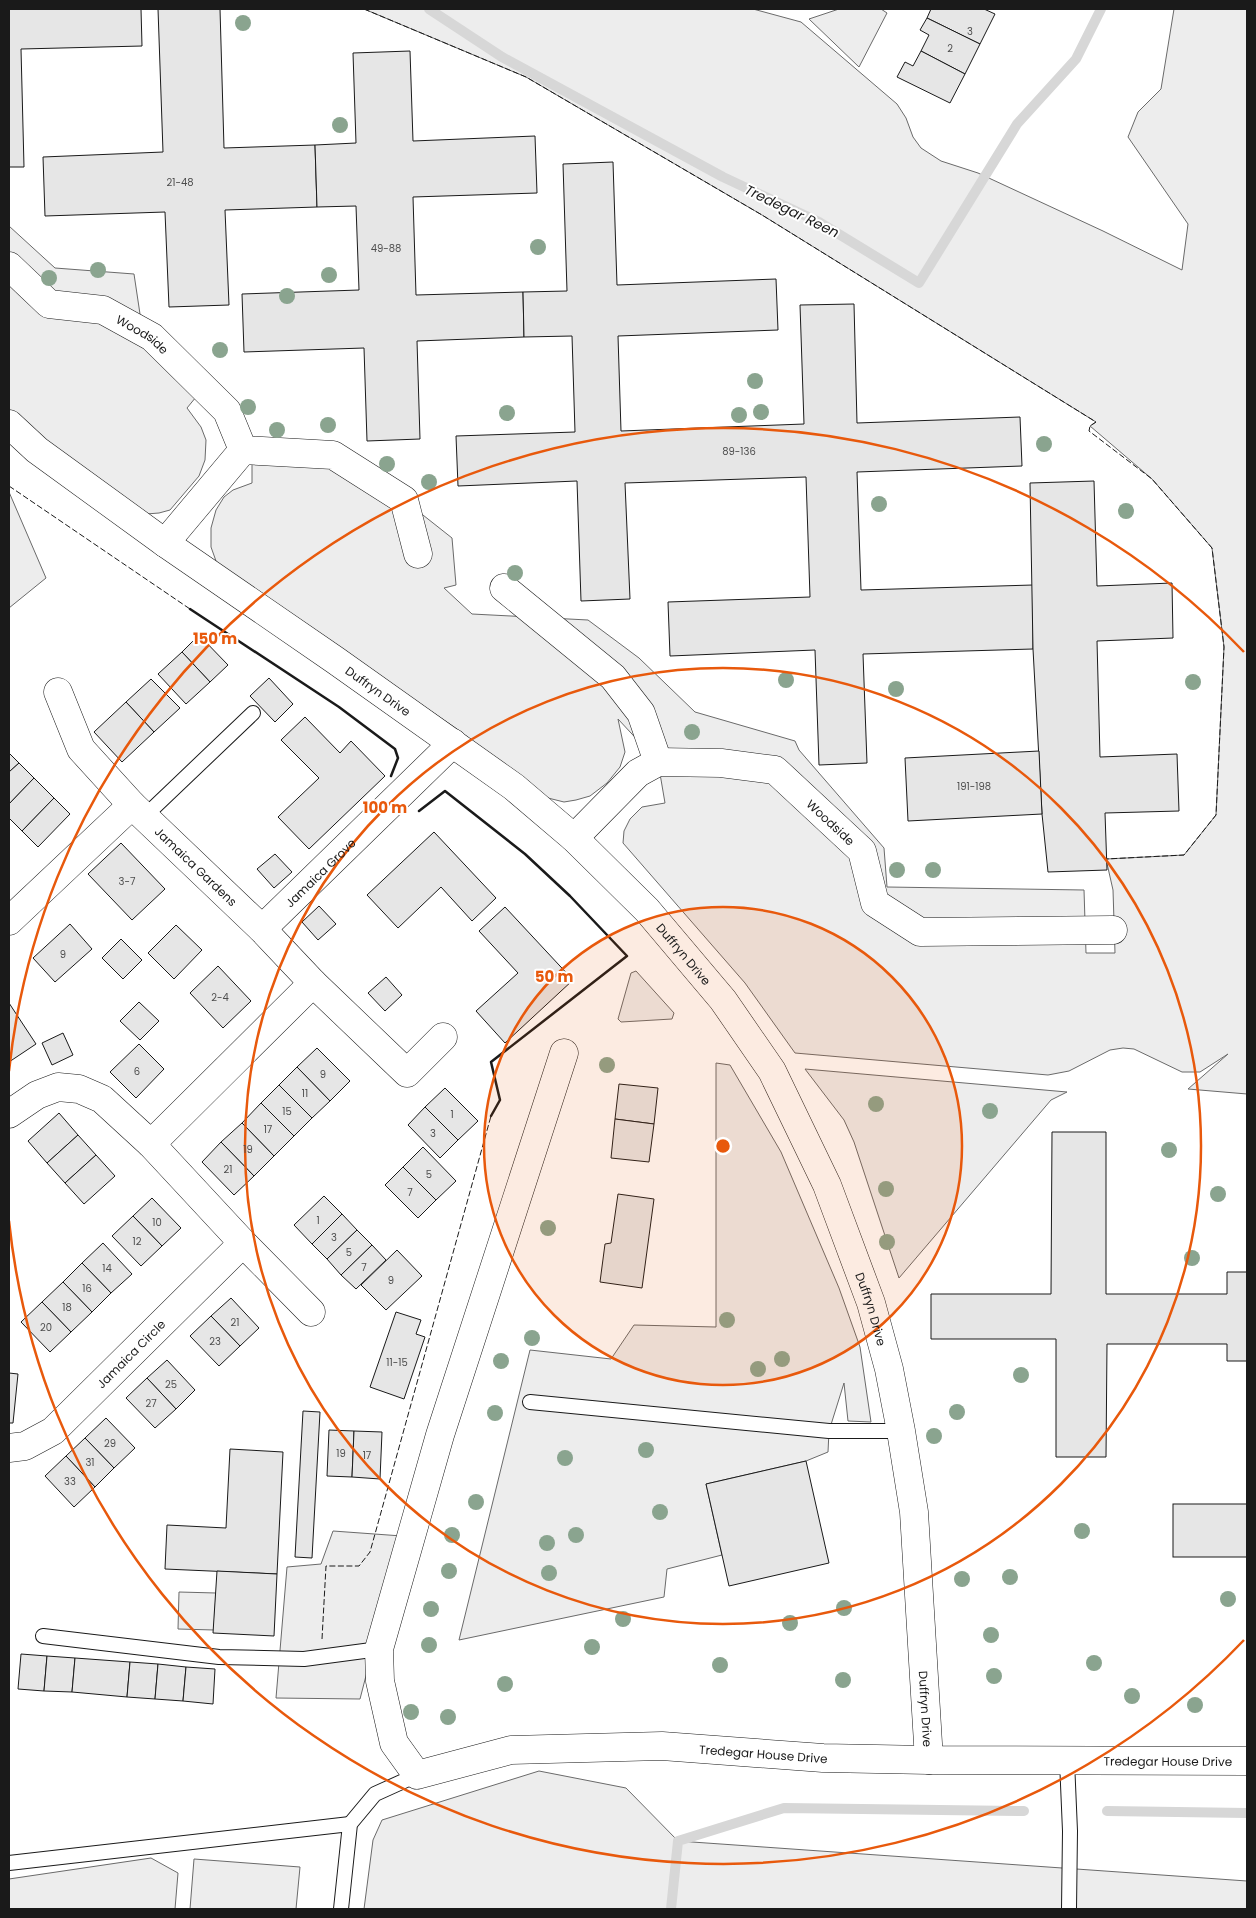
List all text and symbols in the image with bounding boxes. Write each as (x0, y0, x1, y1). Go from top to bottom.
house number: 3 (967, 24, 973, 39)
house number: 2 (947, 41, 953, 56)
house number: 21-48 (166, 175, 194, 190)
water label: Tredegar Reen (741, 179, 843, 243)
house number: 49-88 (371, 241, 401, 256)
street label: Woodside (113, 311, 173, 357)
house number: 89-136 (722, 444, 756, 459)
text: 150 m (193, 628, 237, 649)
street label: Duffryn Drive (342, 662, 414, 720)
house number: 191-198 (957, 779, 991, 794)
street label: Woodside (803, 795, 859, 849)
text: 100 m (363, 797, 407, 818)
street label: Jamaica Gardens (151, 823, 241, 910)
street label: Jamaica Grove (281, 834, 359, 911)
house number: 3-7 (119, 874, 136, 889)
street label: Duffryn Drive (653, 919, 715, 989)
house number: 9 (60, 947, 66, 962)
text: 50 m (535, 966, 573, 987)
house number: 2-4 (211, 990, 229, 1005)
house number: 6 (134, 1064, 140, 1079)
house number: 9 (320, 1067, 326, 1082)
house number: 11 (302, 1086, 308, 1101)
house number: 15 (282, 1104, 292, 1119)
house number: 1 (450, 1107, 454, 1122)
house number: 17 (264, 1122, 273, 1137)
house number: 3 (430, 1126, 436, 1141)
centre of rings (714, 1137, 732, 1155)
house number: 19 (243, 1142, 253, 1157)
house number: 21 (224, 1162, 232, 1177)
house number: 5 (426, 1167, 432, 1182)
house number: 7 (407, 1185, 413, 1200)
house number: 1 (316, 1213, 320, 1228)
house number: 10 (152, 1215, 162, 1230)
house number: 3 (331, 1230, 337, 1245)
house number: 12 (133, 1234, 142, 1249)
house number: 5 (346, 1245, 352, 1260)
house number: 7 (361, 1260, 367, 1275)
house number: 14 (102, 1261, 112, 1276)
street label: Duffryn Drive (852, 1270, 891, 1348)
house number: 9 (388, 1273, 394, 1288)
house number: 16 (82, 1281, 92, 1296)
house number: 18 (62, 1300, 72, 1315)
house number: 21 (231, 1315, 239, 1330)
street label: Jamaica Circle (93, 1316, 169, 1392)
house number: 20 (40, 1320, 52, 1335)
house number: 23 (209, 1334, 221, 1349)
house number: 11-15 (386, 1355, 408, 1370)
house number: 25 (165, 1377, 177, 1392)
house number: 27 (145, 1396, 157, 1411)
house number: 29 (104, 1436, 116, 1451)
house number: 19 (336, 1446, 346, 1461)
house number: 17 (363, 1448, 372, 1463)
house number: 31 (85, 1455, 95, 1470)
house number: 33 (64, 1474, 76, 1489)
street label: Duffryn Drive (915, 1670, 937, 1748)
street label: Tredegar House Drive (698, 1740, 828, 1767)
street label: Tredegar House Drive (1103, 1752, 1232, 1769)

